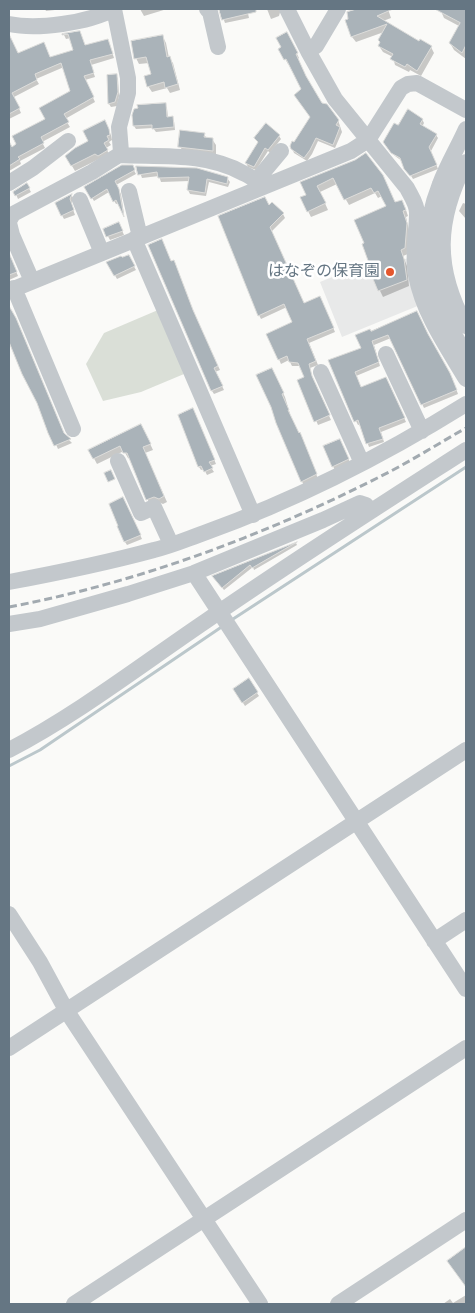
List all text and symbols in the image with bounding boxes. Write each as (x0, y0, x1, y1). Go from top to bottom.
place label: はなぞの保育園 (268, 262, 380, 282)
marker: はなぞの保育園 (384, 266, 396, 278)

